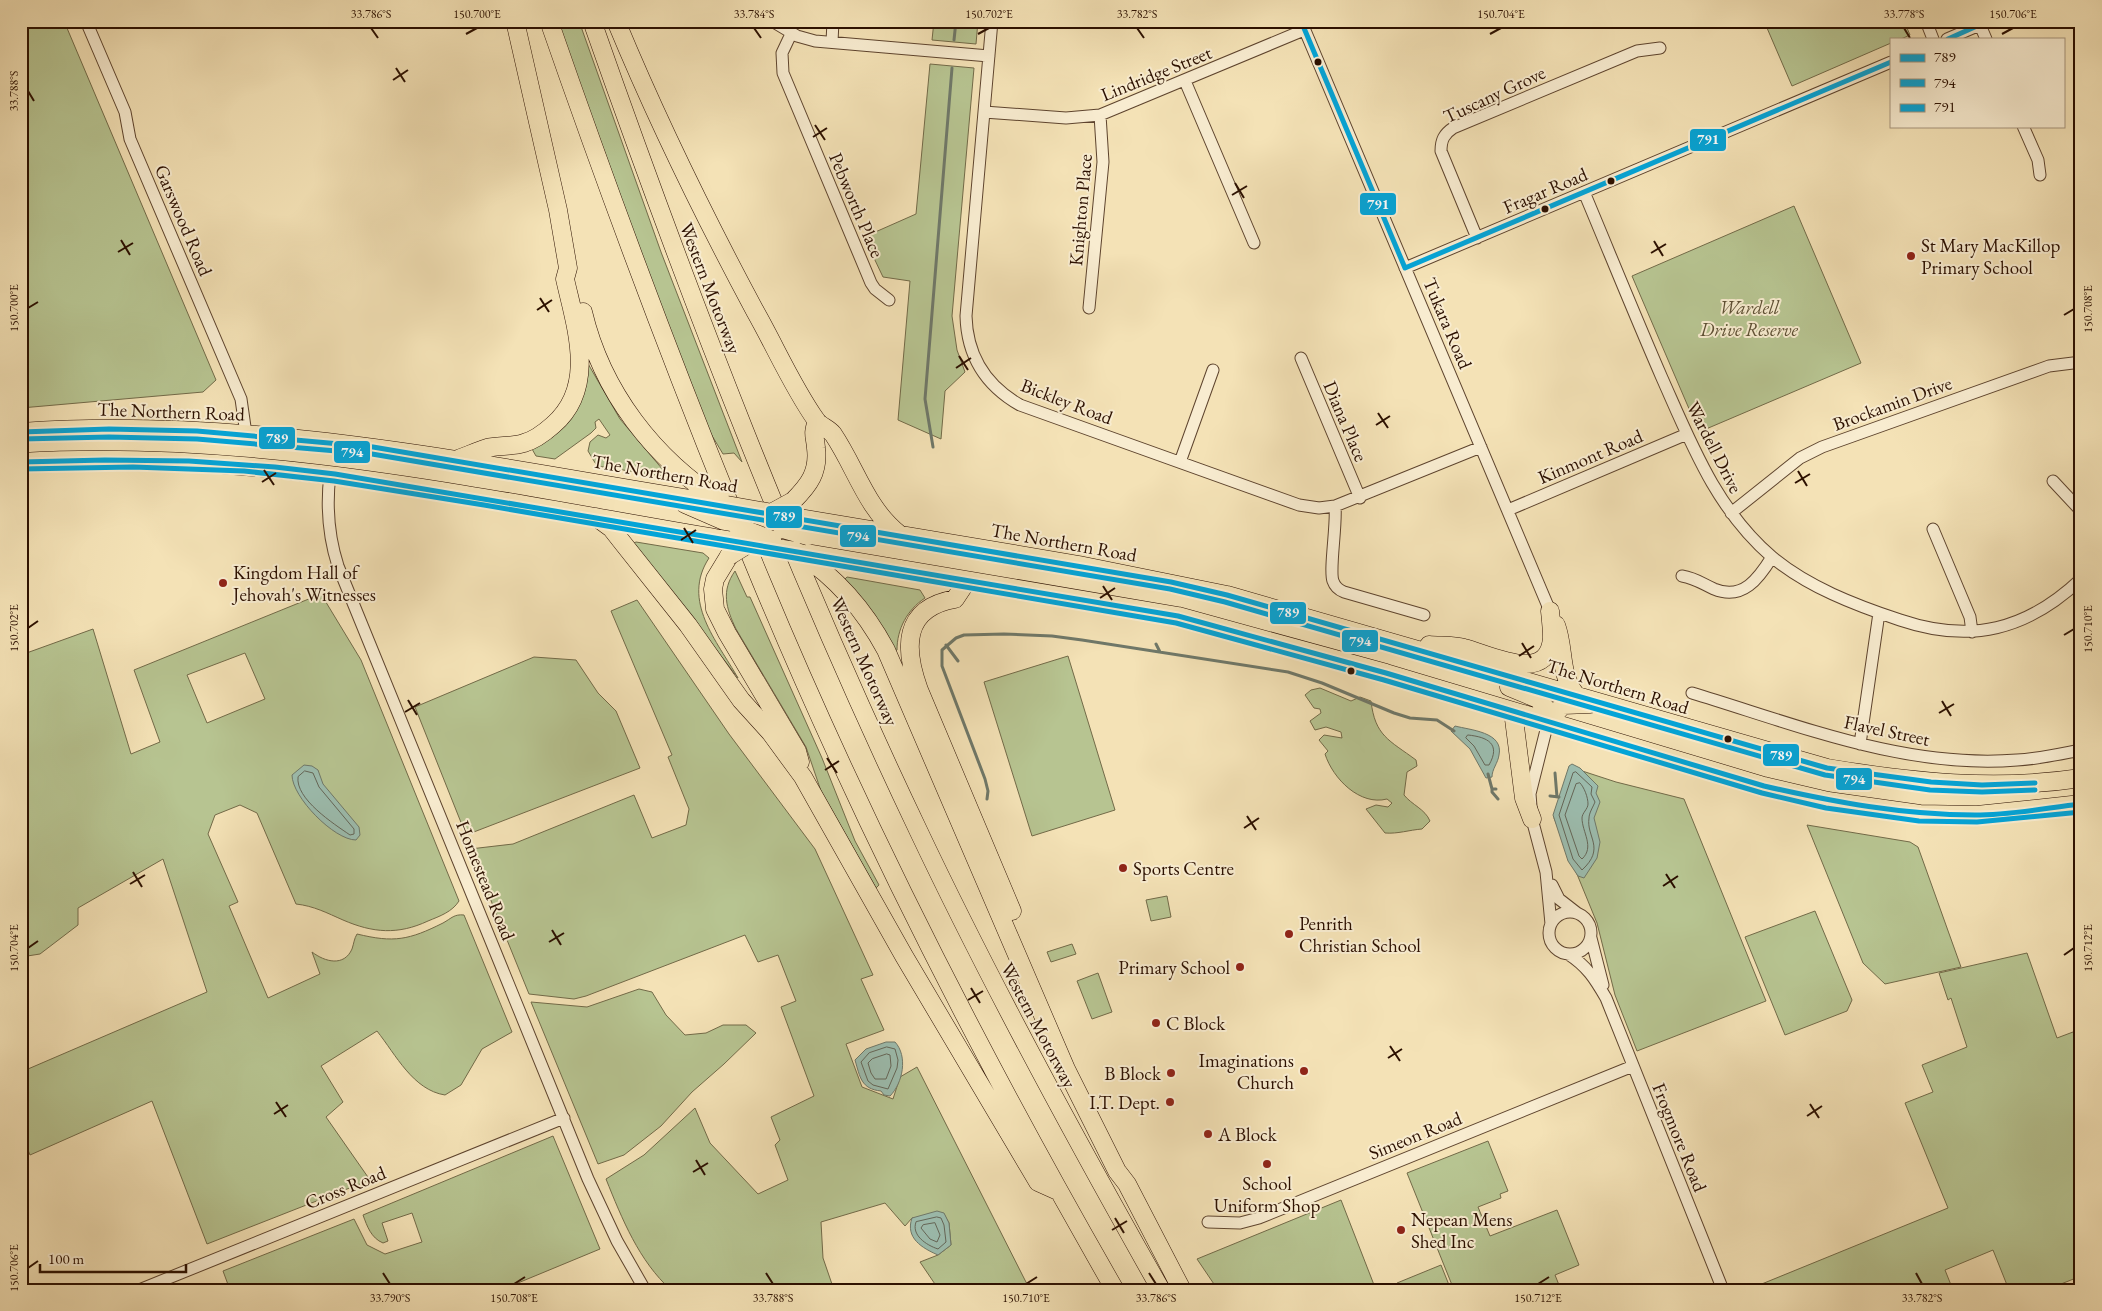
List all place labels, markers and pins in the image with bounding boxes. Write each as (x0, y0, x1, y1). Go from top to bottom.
unlabelled marker (1313, 57, 1323, 67)
unlabelled marker (1606, 176, 1616, 186)
unlabelled marker (1540, 204, 1550, 214)
place label: St Mary MacKillop Primary School (1921, 233, 2061, 280)
marker: St Mary MacKillop Primary School (1905, 250, 1917, 262)
place label: Kingdom Hall of Jehovah's Witnesses (231, 560, 376, 607)
marker: Kingdom Hall of Jehovah's Witnesses (217, 577, 229, 589)
unlabelled marker (1346, 666, 1356, 676)
unlabelled marker (1723, 734, 1733, 744)
place label: Sports Centre (1133, 856, 1234, 881)
marker: Sports Centre (1117, 862, 1129, 874)
place label: Penrith Christian School (1299, 911, 1421, 958)
marker: Penrith Christian School (1283, 928, 1295, 940)
place label: Primary School (1118, 955, 1230, 980)
marker: Primary School (1234, 961, 1246, 973)
place label: C Block (1166, 1011, 1226, 1036)
marker: C Block (1150, 1017, 1162, 1029)
place label: Imaginations Church (1198, 1048, 1294, 1095)
place label: B Block (1104, 1061, 1162, 1086)
marker: Imaginations Church (1298, 1065, 1310, 1077)
marker: B Block (1165, 1067, 1177, 1079)
place label: I.T. Dept. (1089, 1090, 1160, 1115)
marker: I.T. Dept. (1164, 1096, 1176, 1108)
place label: A Block (1217, 1122, 1278, 1147)
marker: A Block (1202, 1128, 1214, 1140)
marker: School Uniform Shop (1261, 1158, 1273, 1170)
place label: School Uniform Shop (1214, 1171, 1320, 1218)
place label: Nepean Mens Shed Inc (1411, 1207, 1512, 1254)
marker: Nepean Mens Shed Inc (1395, 1224, 1407, 1236)

